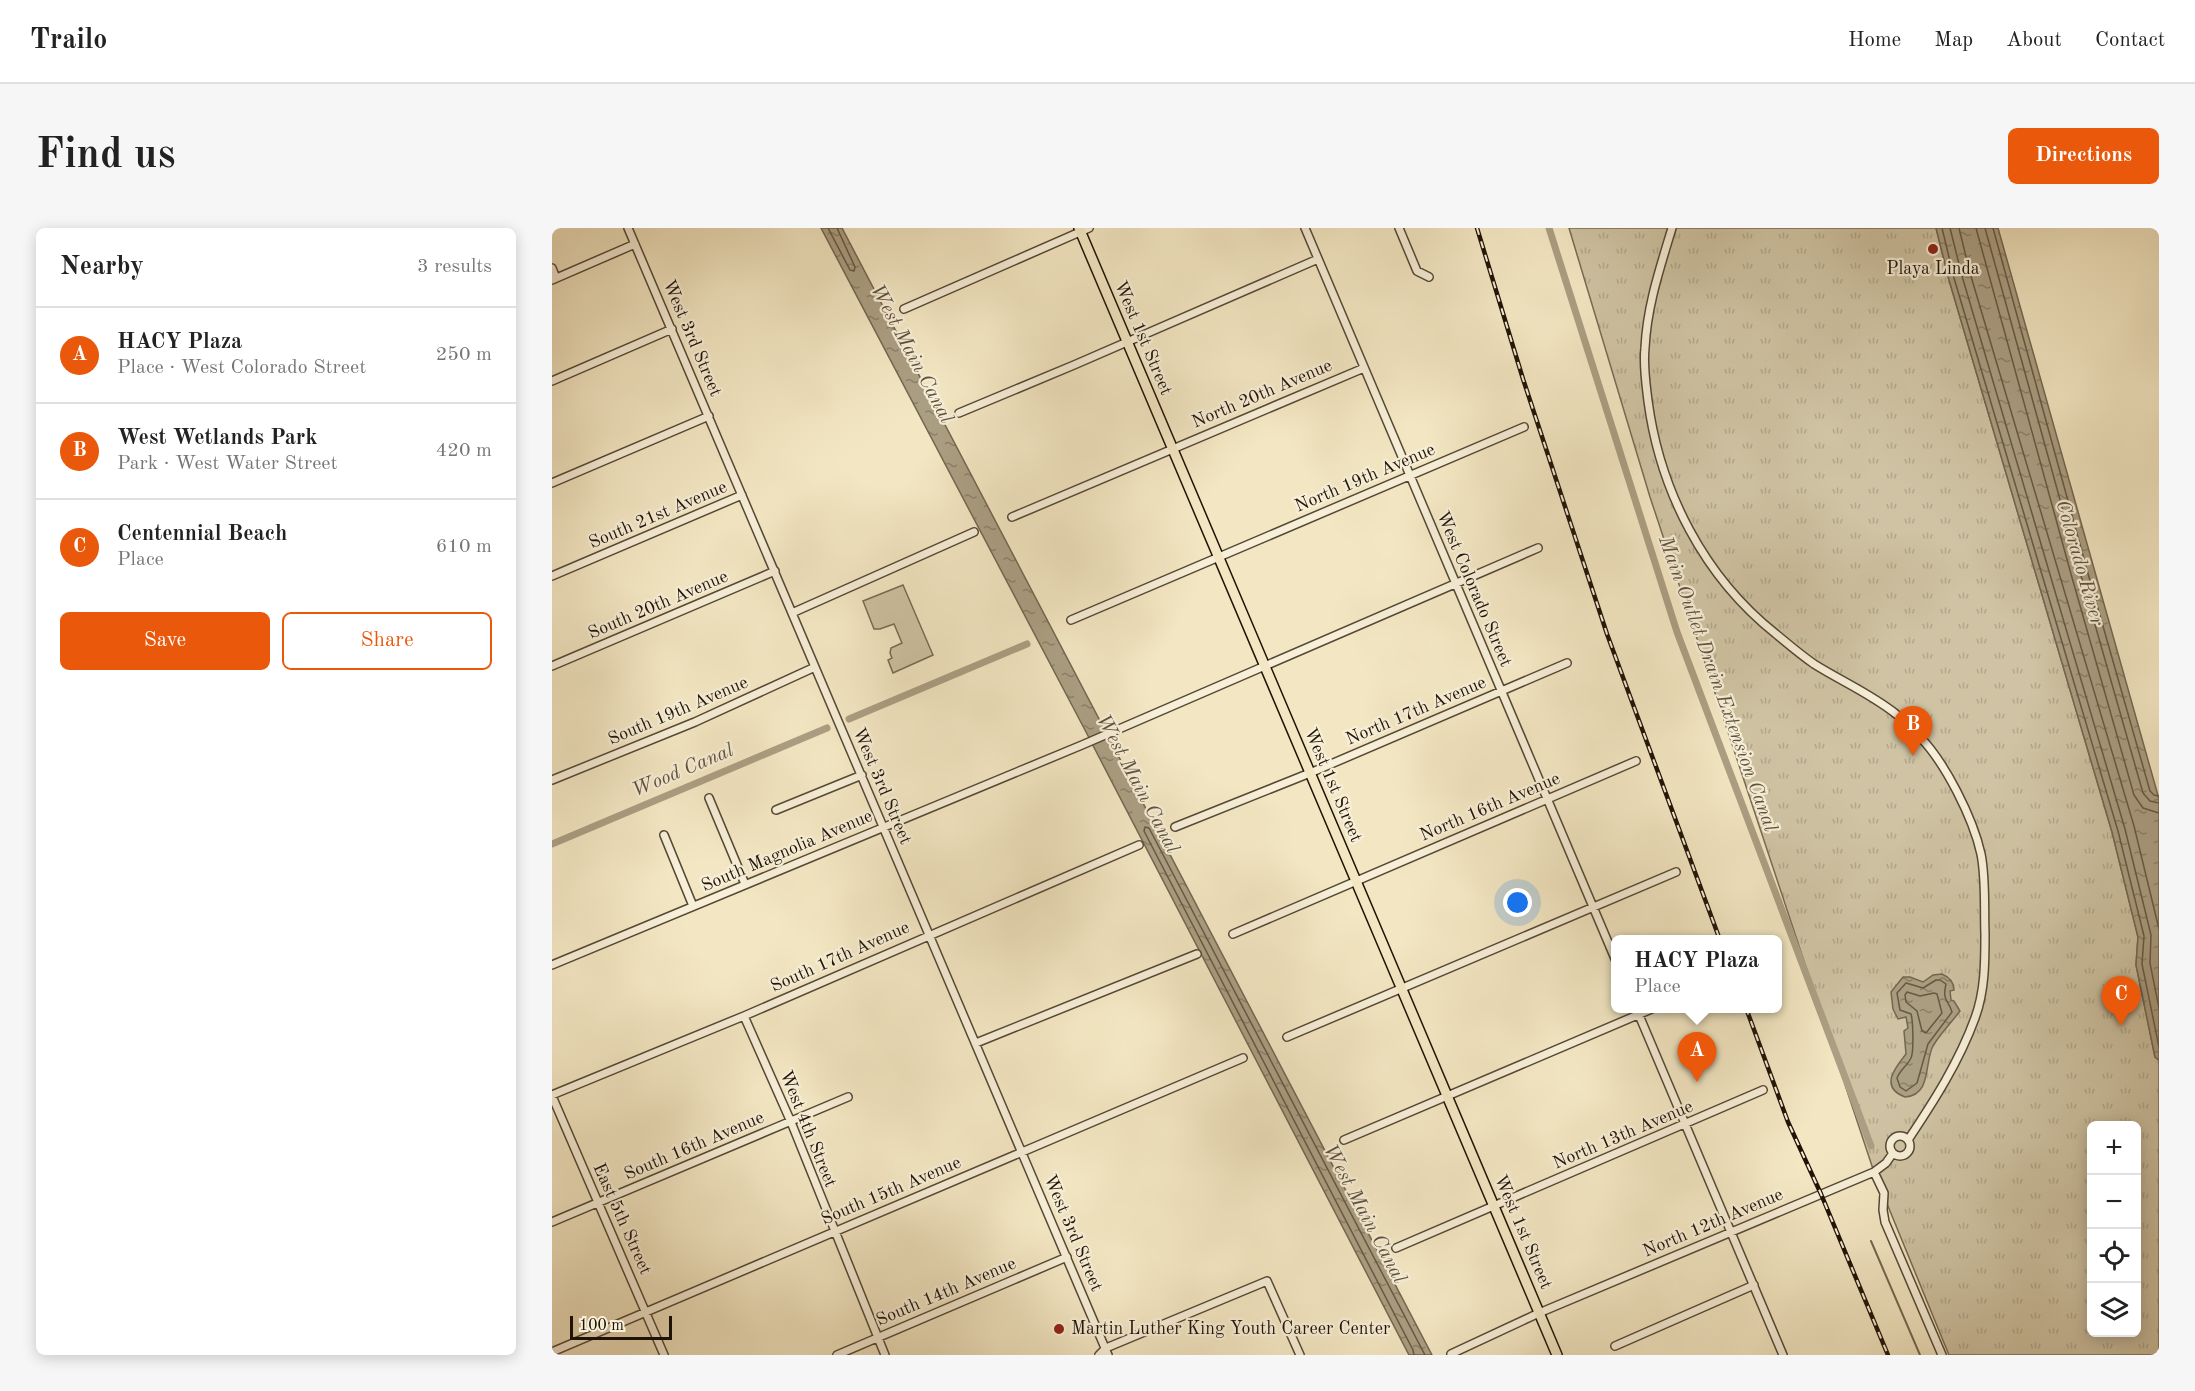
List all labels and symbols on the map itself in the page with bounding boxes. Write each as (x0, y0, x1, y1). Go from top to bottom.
marker: Playa Linda (1926, 242, 1940, 256)
place label: Playa Linda (1886, 260, 1980, 278)
street label: West 3rd Street (659, 277, 725, 399)
street label: West 1st Street (1111, 278, 1175, 398)
water label: West Main Canal (866, 281, 956, 427)
street label: North 20th Avenue (1189, 356, 1335, 432)
street label: North 19th Avenue (1292, 440, 1438, 516)
street label: South 21st Avenue (586, 478, 730, 552)
water label: Colorado River (2052, 498, 2107, 629)
street label: West Colorado Street (1433, 509, 1515, 669)
water label: Main Outlet Drain Extension Canal (1654, 532, 1780, 835)
street label: South 20th Avenue (585, 567, 731, 643)
street label: South 19th Avenue (605, 673, 751, 749)
street label: North 17th Avenue (1343, 673, 1489, 749)
pin: B (1894, 706, 1932, 756)
water label: West Main Canal (1092, 711, 1182, 857)
street label: West 3rd Street (849, 725, 915, 847)
street label: West 1st Street (1301, 725, 1365, 845)
water label: Wood Canal (629, 741, 737, 801)
street label: North 16th Avenue (1417, 769, 1563, 845)
street label: South Magnolia Avenue (699, 807, 875, 895)
your location (1503, 888, 1532, 917)
street label: South 17th Avenue (768, 918, 912, 996)
pin: C (2102, 976, 2140, 1026)
pin: A (1678, 1032, 1716, 1082)
street label: West 4th Street (776, 1068, 840, 1190)
street label: North 13th Avenue (1550, 1097, 1696, 1173)
street label: South 16th Avenue (621, 1108, 767, 1184)
water label: West Main Canal (1319, 1141, 1409, 1287)
street label: South 15th Avenue (818, 1153, 964, 1229)
street label: East 5th Street (589, 1161, 655, 1277)
street label: West 3rd Street (1040, 1172, 1106, 1294)
street label: West 1st Street (1491, 1172, 1555, 1292)
street label: North 12th Avenue (1640, 1185, 1786, 1261)
street label: South 14th Avenue (873, 1254, 1019, 1330)
scale bar (570, 1313, 672, 1340)
place label: Martin Luther King Youth Career Center (1071, 1320, 1391, 1338)
marker: Martin Luther King Youth Career Center (1052, 1322, 1066, 1336)

